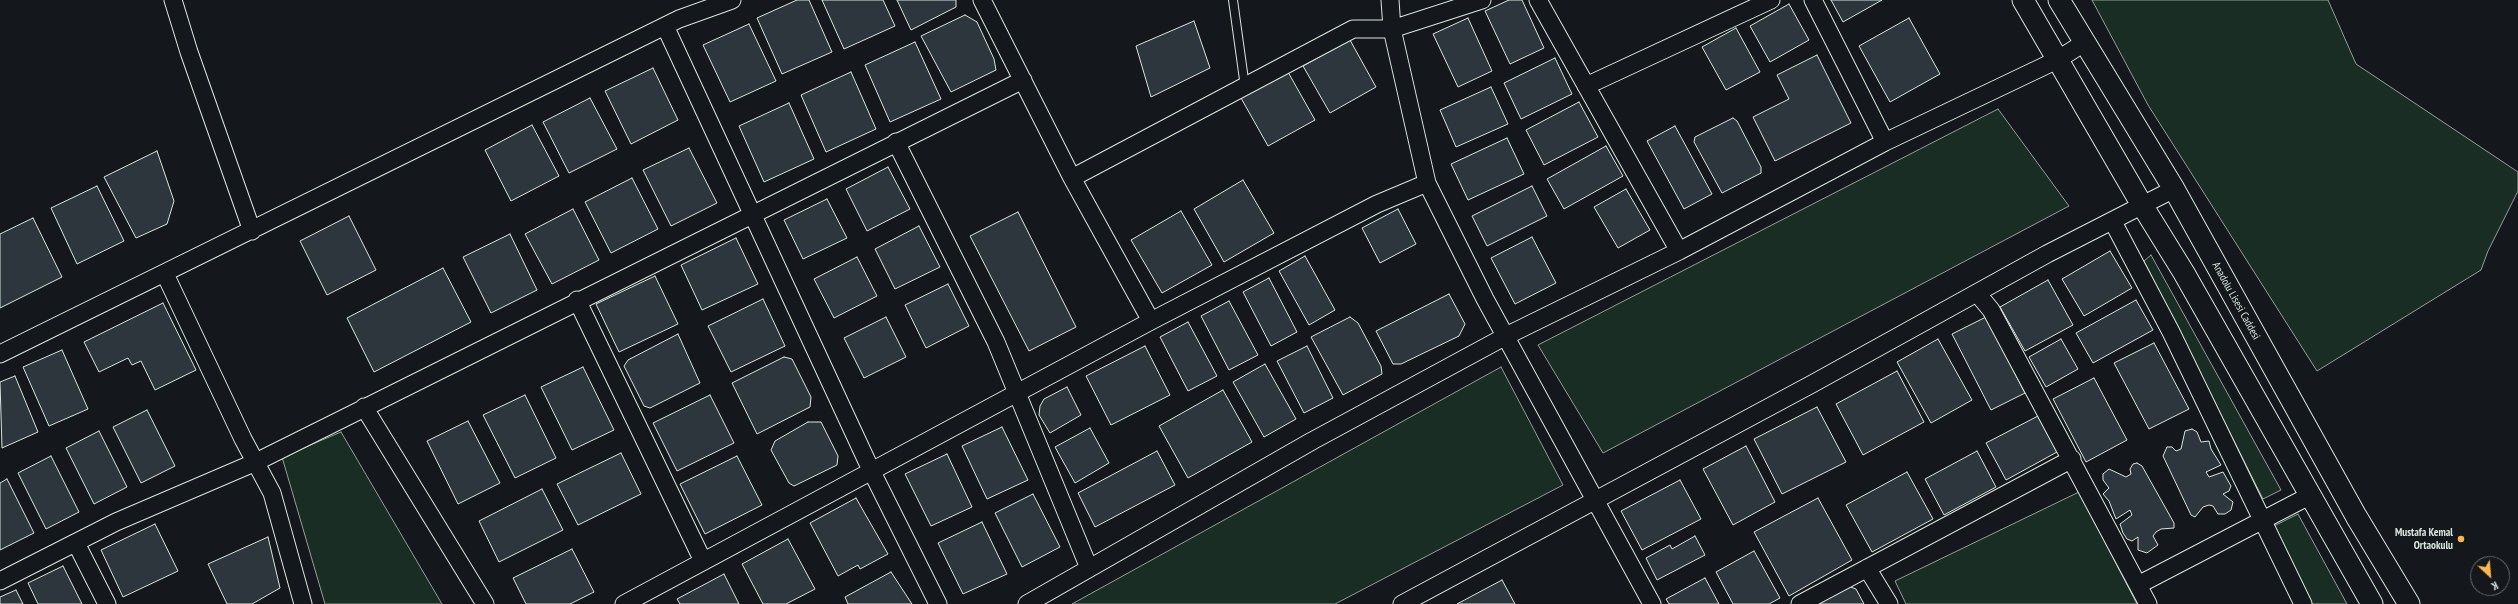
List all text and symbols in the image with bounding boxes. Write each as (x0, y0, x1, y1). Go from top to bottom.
street label: Anadolu Lisesi Caddesi (2209, 260, 2263, 342)
place label: Mustafa Kemal Ortaokulu (2395, 526, 2453, 552)
marker: Mustafa Kemal Ortaokulu (2456, 534, 2466, 544)
north arrow (2470, 556, 2510, 596)
text: K (2489, 578, 2500, 593)

